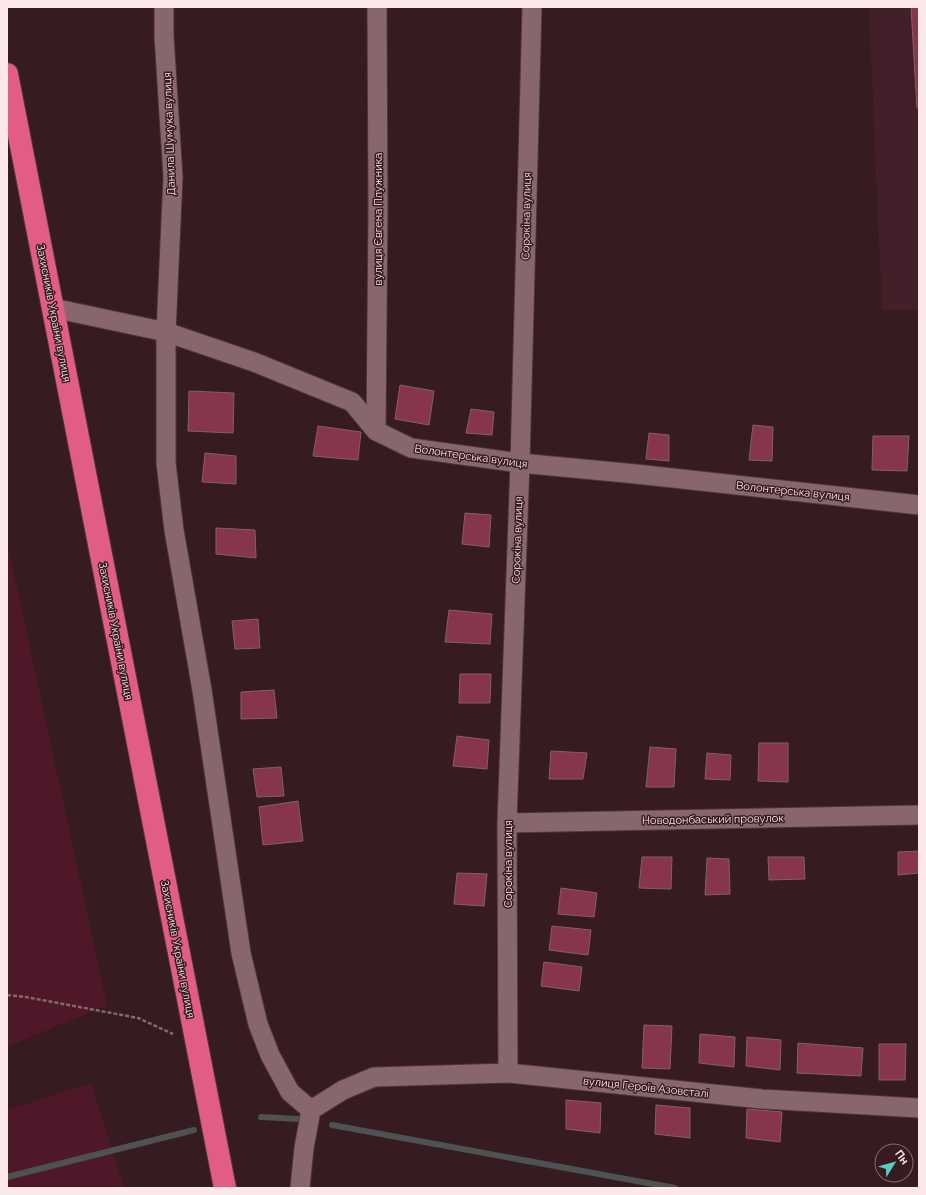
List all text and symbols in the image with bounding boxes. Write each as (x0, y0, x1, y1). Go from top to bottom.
street label: Данила Шумука вулиця (161, 72, 178, 196)
street label: вулиця Євгена Плужника (372, 153, 385, 285)
street label: Сорокіна вулиця (519, 172, 534, 260)
street label: Захисників України вулиця (34, 243, 73, 383)
street label: Волонтерська вулиця (413, 442, 528, 471)
street label: Волонтерська вулиця (735, 479, 850, 504)
street label: Сорокіна вулиця (509, 496, 526, 584)
street label: Захисників України вулиця (96, 561, 135, 701)
street label: Новодонбаський провулок (642, 812, 784, 827)
street label: Сорокіна вулиця (502, 820, 515, 908)
street label: Захисників України вулиця (158, 879, 197, 1019)
street label: вулиця Героїв Азовсталі (582, 1074, 710, 1101)
north arrow (874, 1143, 914, 1183)
text: Пн (892, 1148, 911, 1167)

